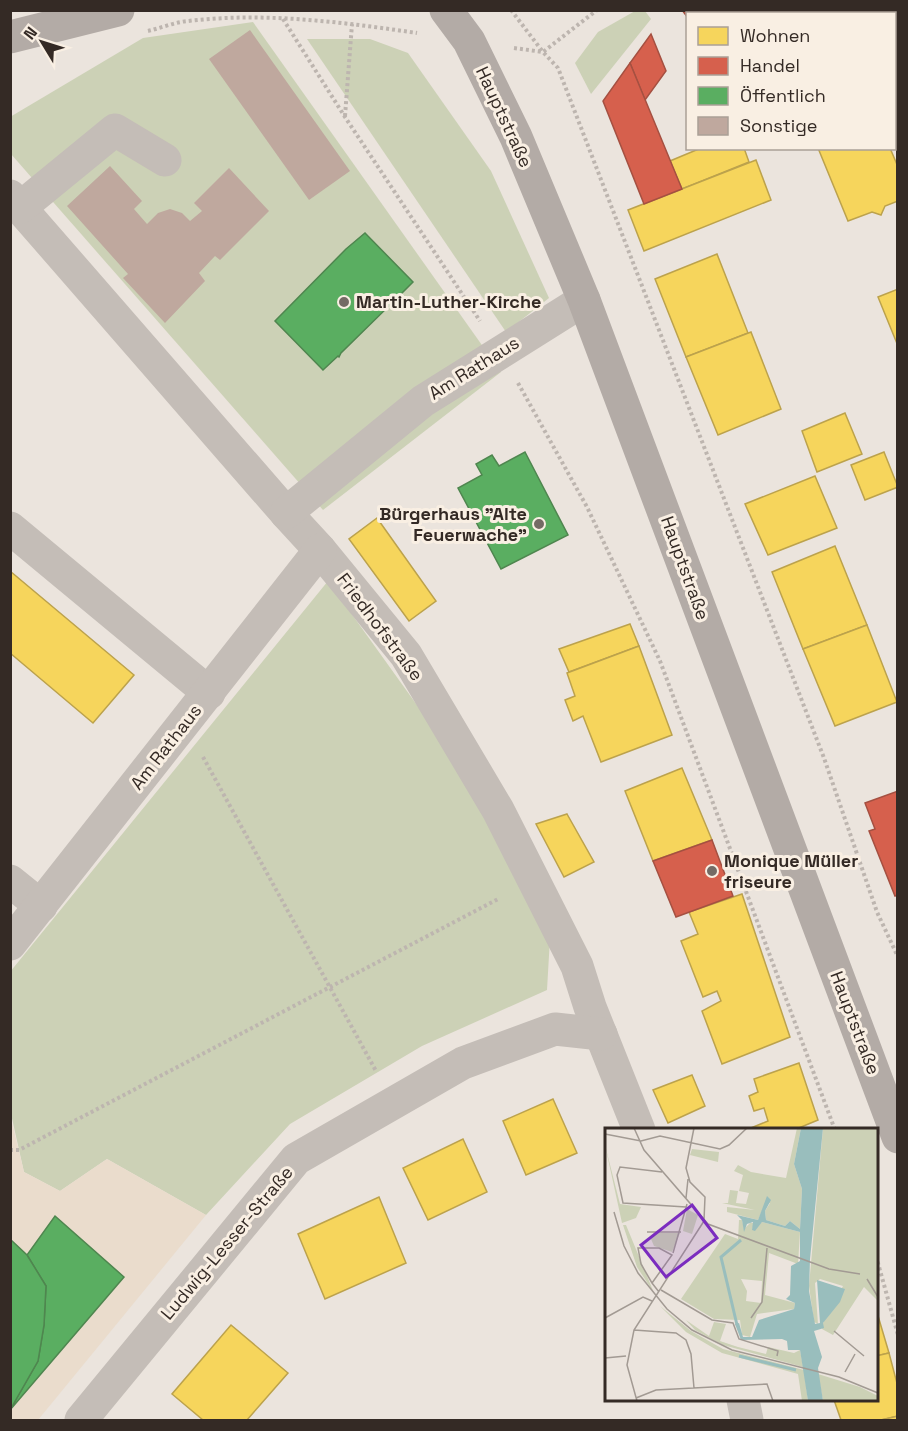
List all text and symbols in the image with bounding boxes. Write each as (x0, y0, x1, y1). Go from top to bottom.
north arrow (12, 12, 72, 72)
legend (686, 12, 896, 150)
text: N (19, 22, 42, 44)
text: Wohnen (740, 24, 810, 47)
text: Handel (740, 54, 800, 77)
street label: Hauptstraße (471, 63, 538, 171)
text: Öffentlich (740, 84, 826, 107)
text: Sonstige (740, 114, 817, 137)
place label: Martin-Luther-Kirche (356, 290, 541, 313)
marker: Martin-Luther-Kirche (337, 295, 351, 309)
street label: Am Rathaus (424, 331, 523, 404)
place label: Bürgerhaus "Alte Feuerwache" (379, 502, 527, 546)
street label: Hauptstraße (656, 513, 715, 623)
marker: Bürgerhaus "Alte Feuerwache" (532, 517, 546, 531)
street label: Friedhofstraße (332, 568, 428, 685)
street label: Am Rathaus (125, 699, 206, 794)
place label: Monique Müller friseure (724, 849, 858, 893)
marker: Monique Müller friseure (705, 864, 719, 878)
street label: Hauptstraße (825, 968, 886, 1078)
inset map (605, 1128, 878, 1401)
street label: Ludwig-Lesser-Straße (156, 1161, 298, 1324)

